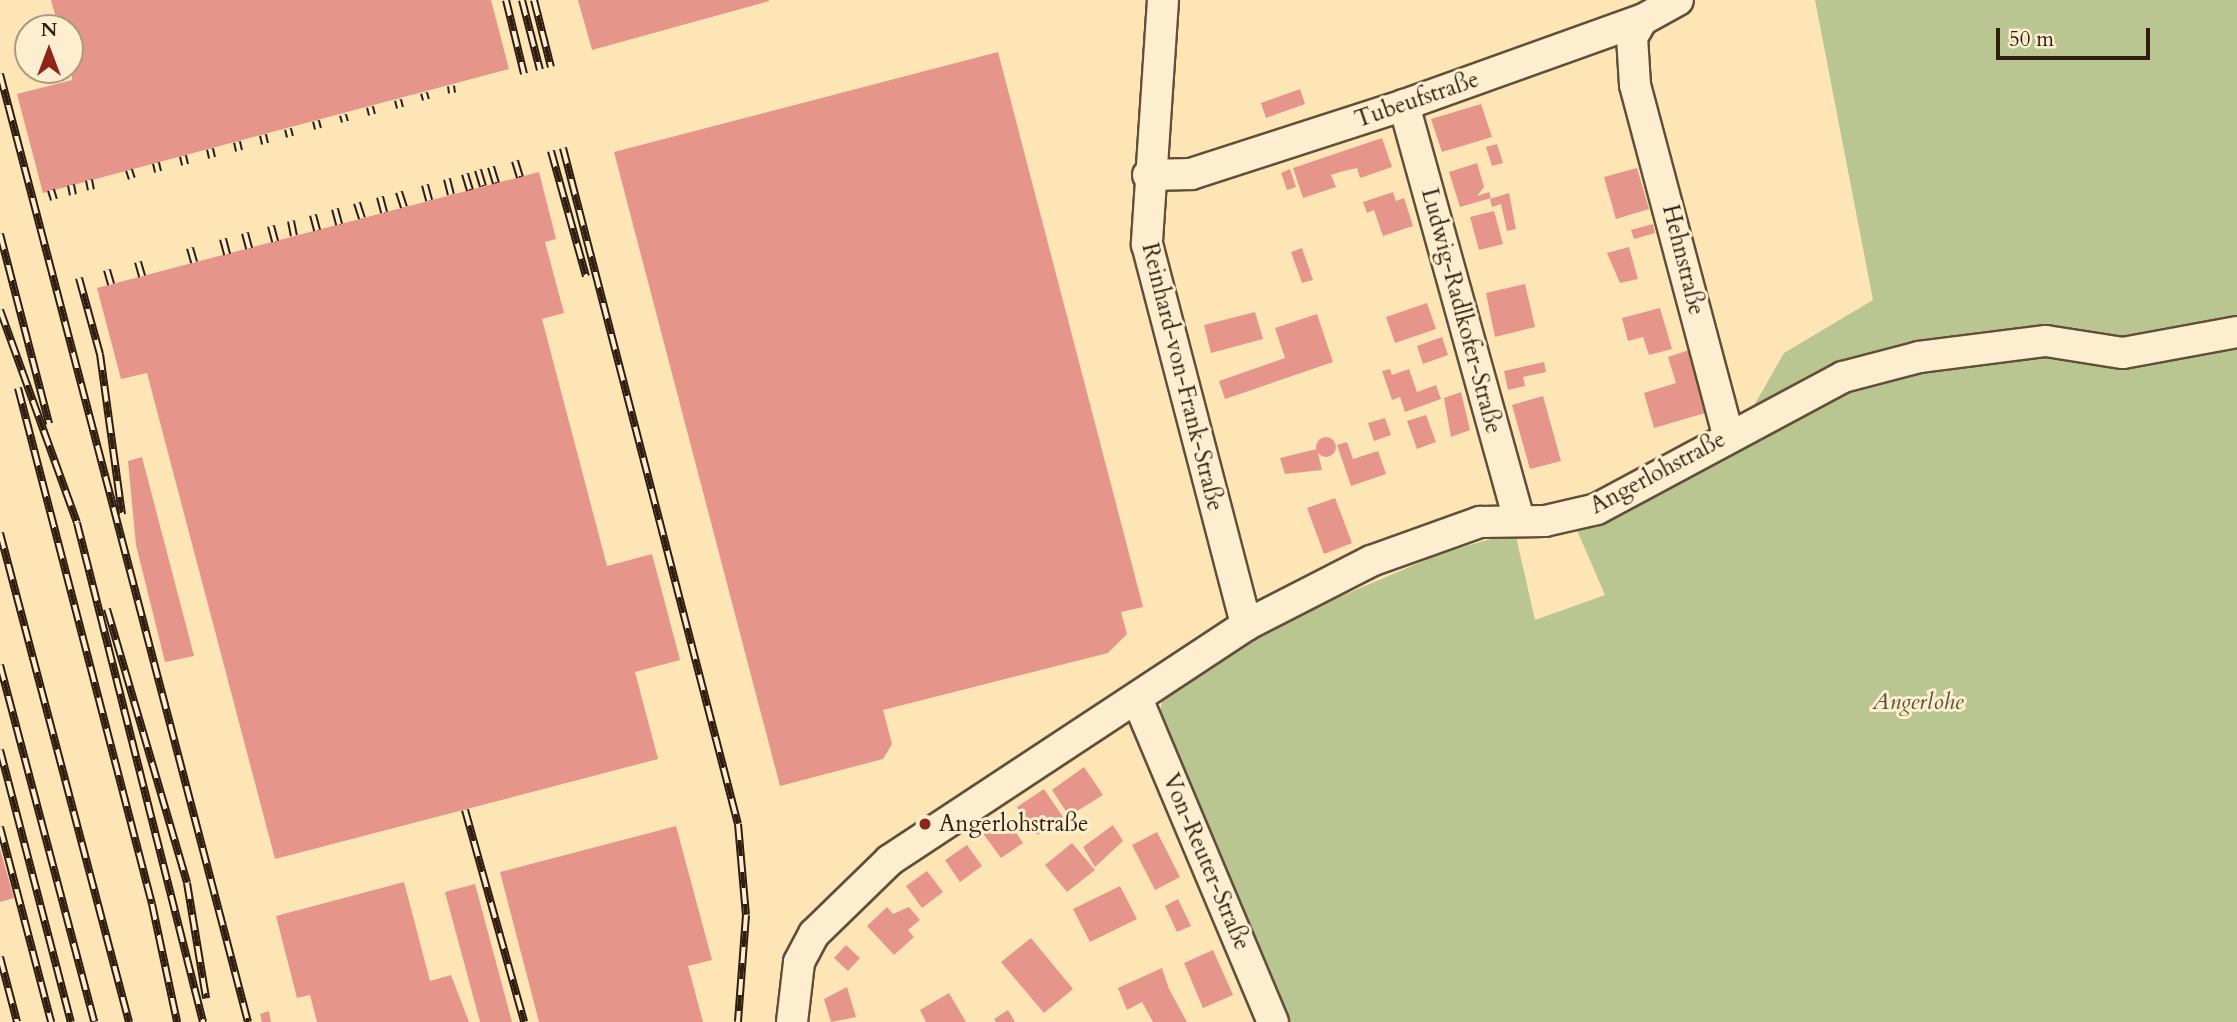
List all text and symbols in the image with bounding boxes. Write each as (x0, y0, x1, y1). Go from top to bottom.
north arrow (14, 14, 84, 84)
scale bar (1999, 14, 2153, 58)
text: N (41, 17, 57, 43)
text: 50 m (2009, 25, 2054, 54)
street label: Tubeufstraße (1351, 66, 1483, 134)
street label: Ludwig-Radlkofer-Straße (1415, 185, 1507, 437)
street label: Hehnstraße (1656, 202, 1710, 318)
street label: Reinhard-von-Frank-Straße (1135, 240, 1229, 514)
street label: Angerlohstraße (1586, 426, 1730, 520)
park label: Angerlohe (1872, 688, 1964, 716)
street label: Von-Reuter-Straße (1156, 769, 1256, 955)
place label: Angerlohstraße (939, 810, 1088, 838)
marker: Angerlohstraße (917, 816, 933, 832)

